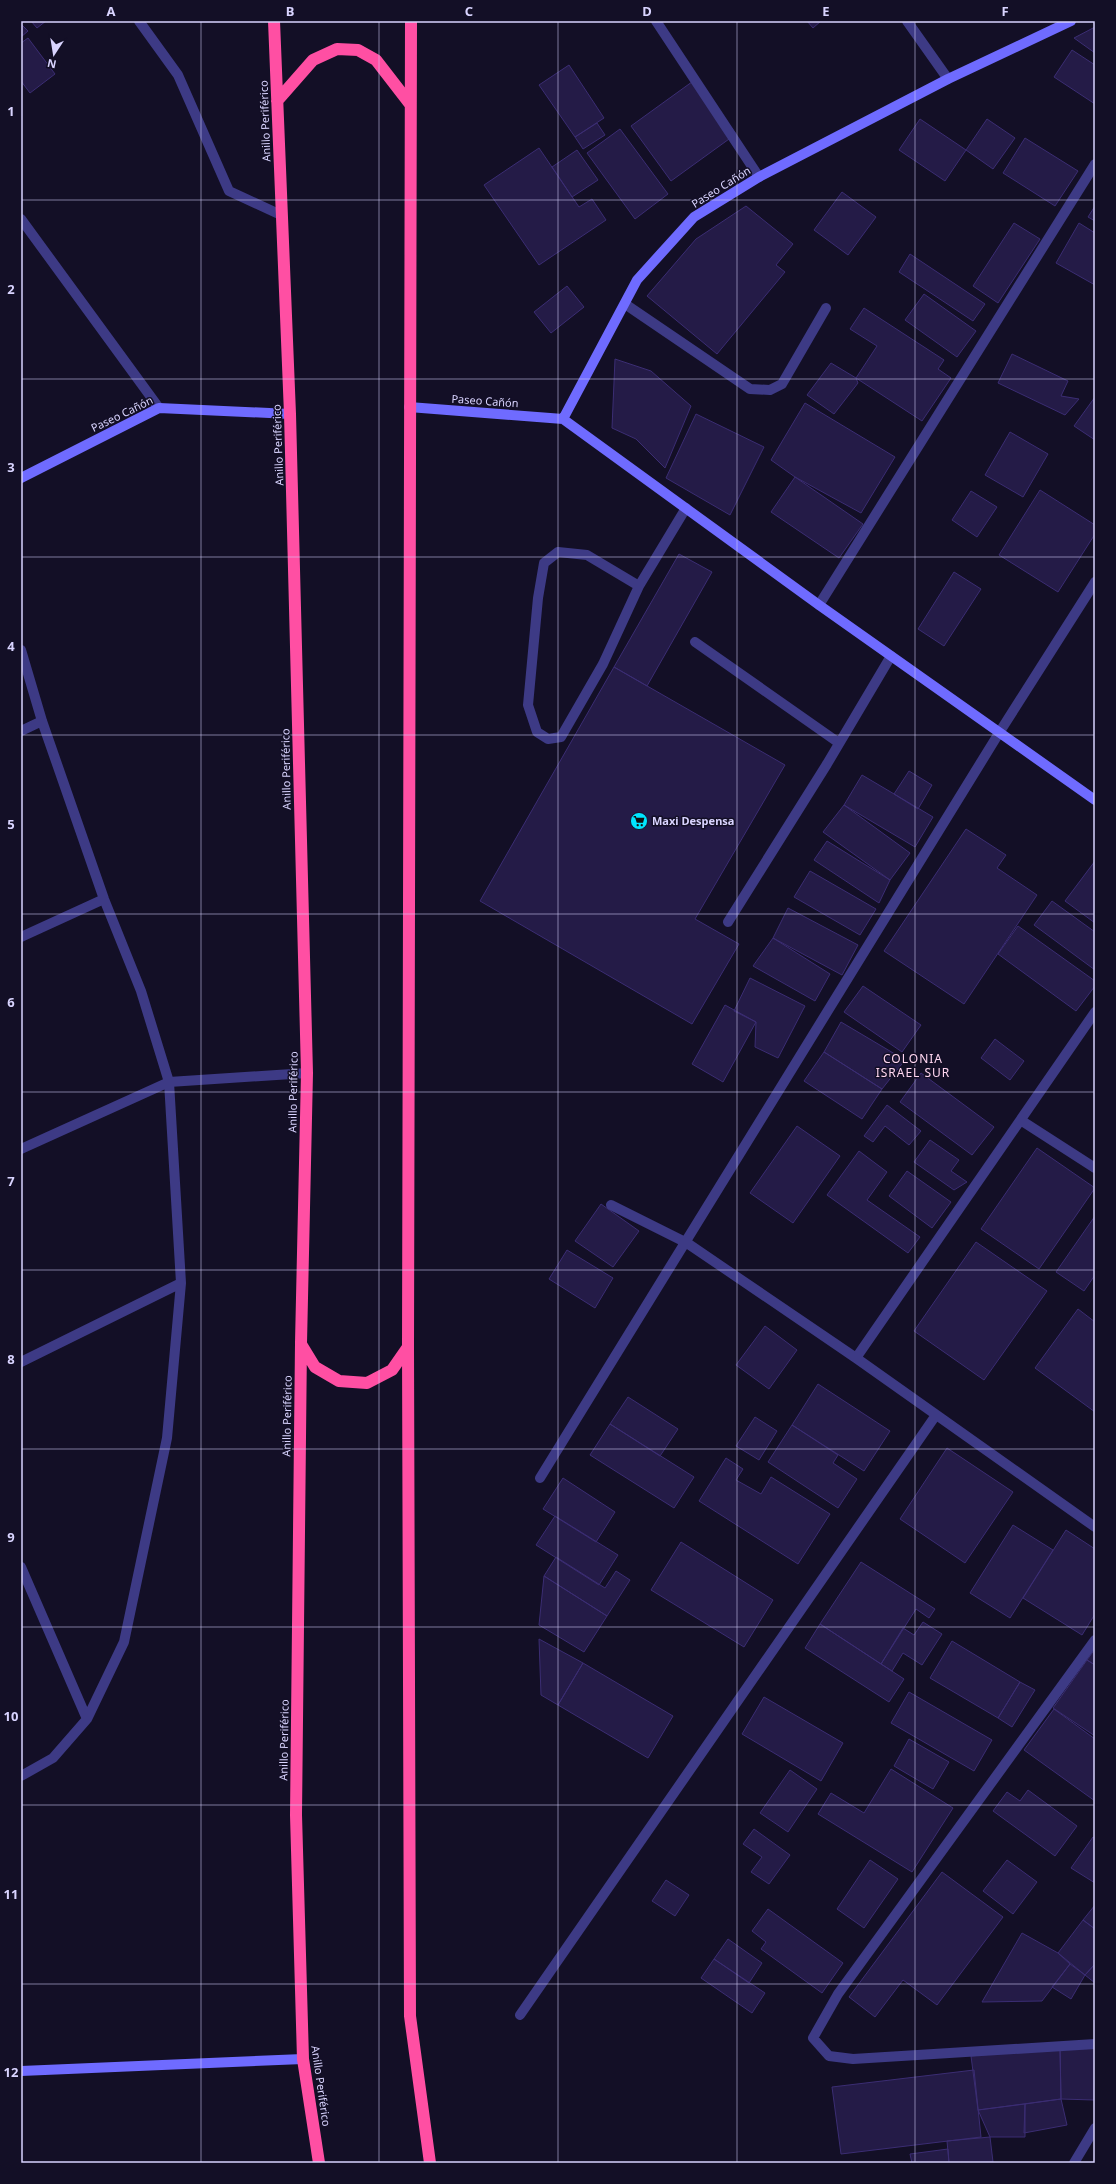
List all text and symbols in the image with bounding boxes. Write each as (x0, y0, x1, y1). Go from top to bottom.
text: A (107, 2, 116, 20)
text: B (286, 2, 294, 20)
text: C (465, 2, 473, 20)
text: D (642, 2, 652, 20)
text: E (822, 2, 830, 20)
text: F (1001, 2, 1009, 20)
north arrow (34, 34, 74, 74)
text: N (46, 56, 58, 73)
street label: Anillo Periférico (256, 80, 273, 162)
text: 1 (7, 102, 15, 120)
street label: Paseo Cañón (688, 162, 753, 211)
text: 2 (7, 280, 15, 298)
street label: Paseo Cañón (451, 391, 519, 410)
street label: Paseo Cañón (88, 392, 155, 435)
street label: Anillo Periférico (269, 404, 286, 486)
text: 3 (7, 458, 15, 476)
text: 4 (7, 637, 15, 655)
street label: Anillo Periférico (277, 728, 294, 810)
supermarket icon: Maxi Despensa (629, 811, 649, 831)
place label: Maxi Despensa (652, 813, 734, 828)
text: 5 (7, 815, 15, 833)
text: 6 (7, 993, 15, 1011)
district label: COLONIA ISRAEL SUR (876, 1050, 950, 1081)
street label: Anillo Periférico (284, 1051, 301, 1133)
text: 7 (7, 1172, 15, 1190)
text: 8 (7, 1350, 15, 1368)
street label: Anillo Periférico (278, 1375, 295, 1457)
text: 9 (7, 1528, 15, 1546)
street label: Anillo Periférico (275, 1699, 292, 1781)
text: 10 (4, 1707, 18, 1725)
text: 11 (4, 1885, 18, 1903)
street label: Anillo Periférico (308, 2045, 335, 2128)
text: 12 (4, 2063, 18, 2081)

